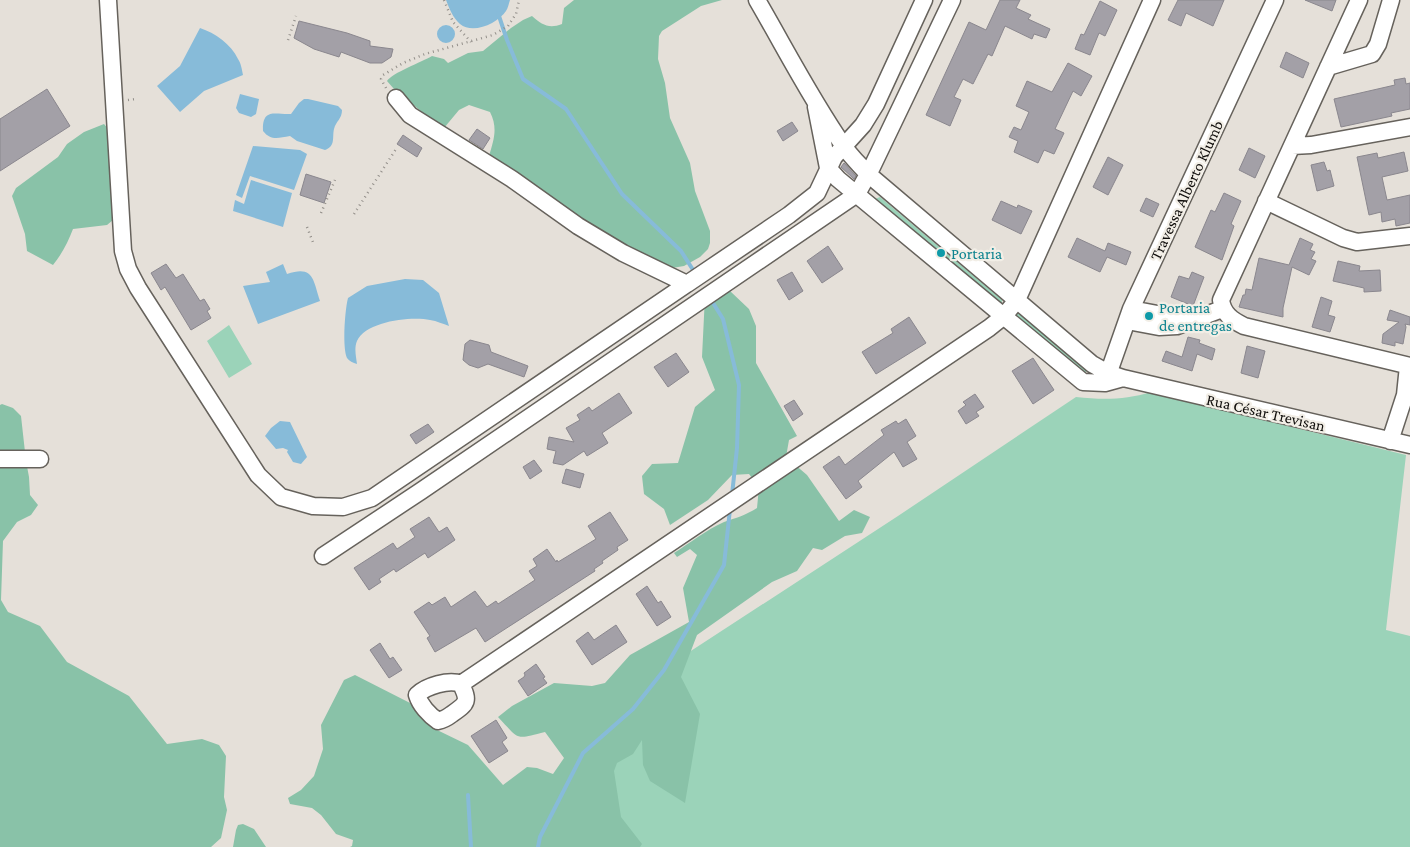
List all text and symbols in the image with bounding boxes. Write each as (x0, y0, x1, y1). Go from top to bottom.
street label: Travessa Alberto Klumb (1147, 118, 1226, 263)
place label: Portaria (951, 245, 1003, 262)
marker: Portaria (935, 247, 947, 259)
place label: Portaria de entregas (1159, 299, 1232, 335)
marker: Portaria de entregas (1143, 310, 1155, 322)
street label: Rua César Trevisan (1205, 391, 1327, 434)

